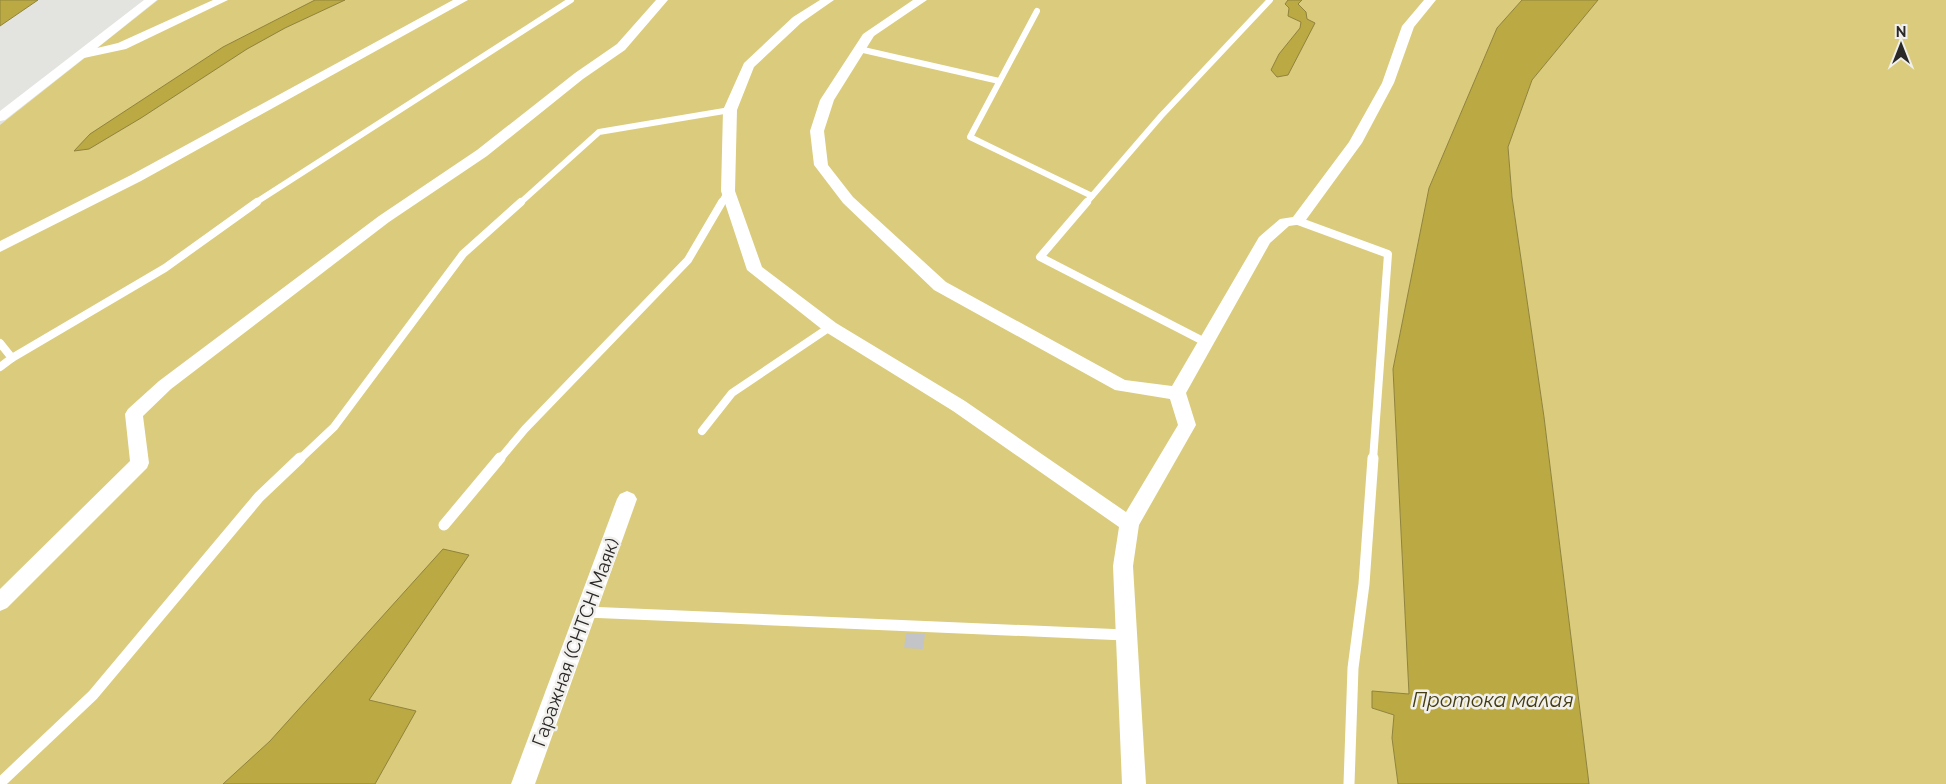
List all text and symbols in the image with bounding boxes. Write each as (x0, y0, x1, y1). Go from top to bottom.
north arrow (1876, 20, 1926, 70)
text: N (1896, 24, 1906, 40)
street label: Гаражная (СНТСН Маяк) (527, 535, 623, 749)
water label: Протока малая (1412, 687, 1574, 712)

